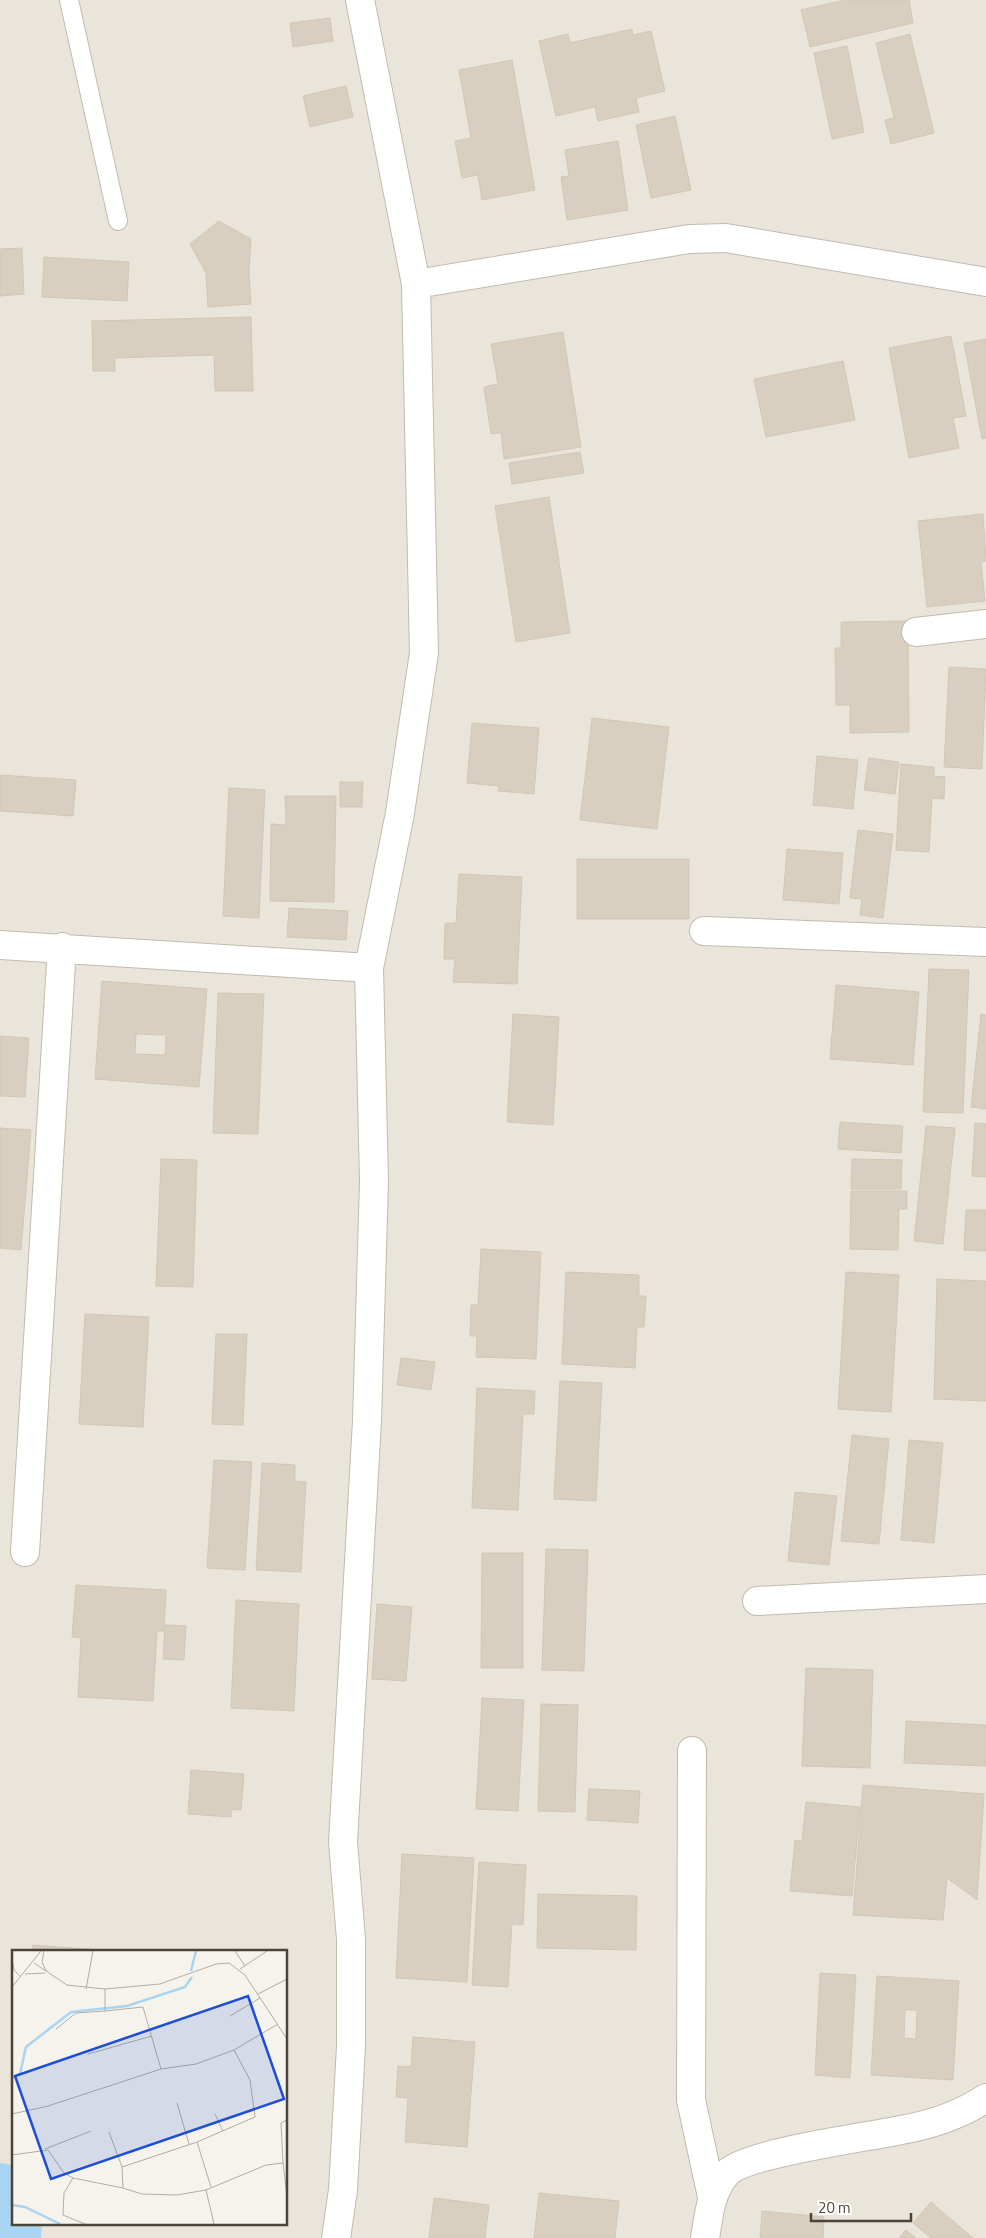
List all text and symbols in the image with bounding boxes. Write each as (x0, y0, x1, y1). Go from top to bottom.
inset map (12, 1950, 288, 2226)
scale bar (811, 2190, 911, 2222)
text: 20 m (818, 2196, 851, 2219)

